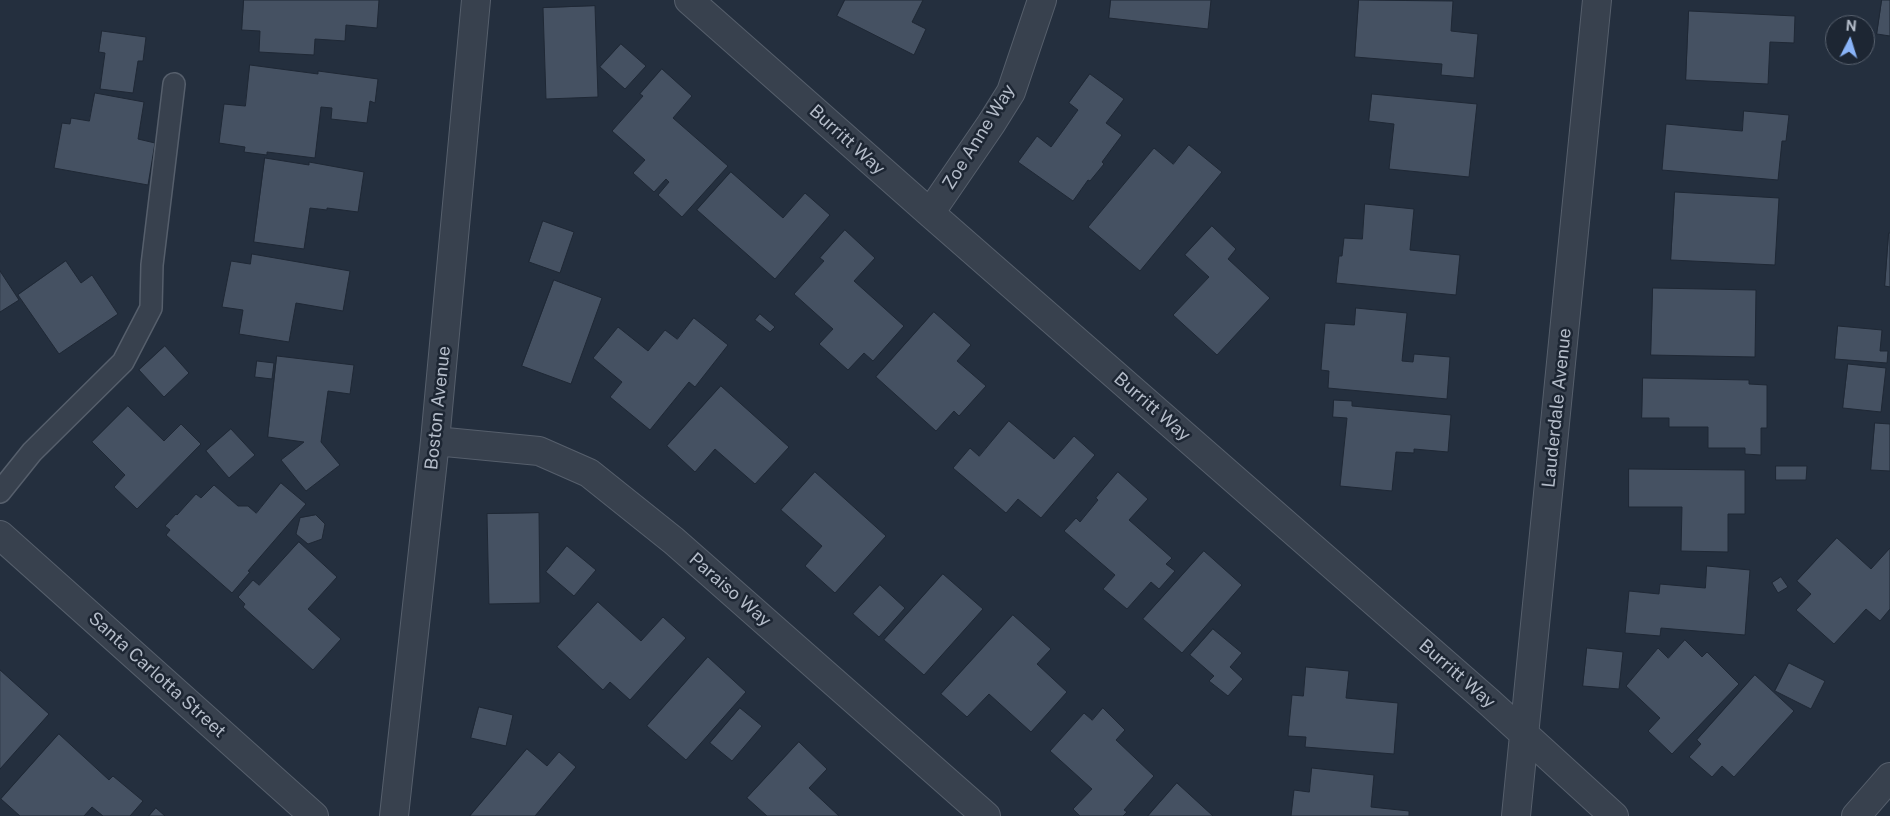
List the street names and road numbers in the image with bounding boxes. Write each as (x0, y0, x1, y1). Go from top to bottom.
street label: Zoe Anne Way (938, 81, 1020, 193)
street label: Burritt Way (805, 100, 889, 180)
street label: Lauderdale Avenue (1538, 327, 1576, 489)
street label: Boston Avenue (421, 345, 455, 471)
street label: Burritt Way (1109, 368, 1195, 446)
street label: Paraiso Way (685, 548, 775, 632)
street label: Santa Carlotta Street (84, 608, 230, 742)
street label: Burritt Way (1414, 635, 1500, 713)

